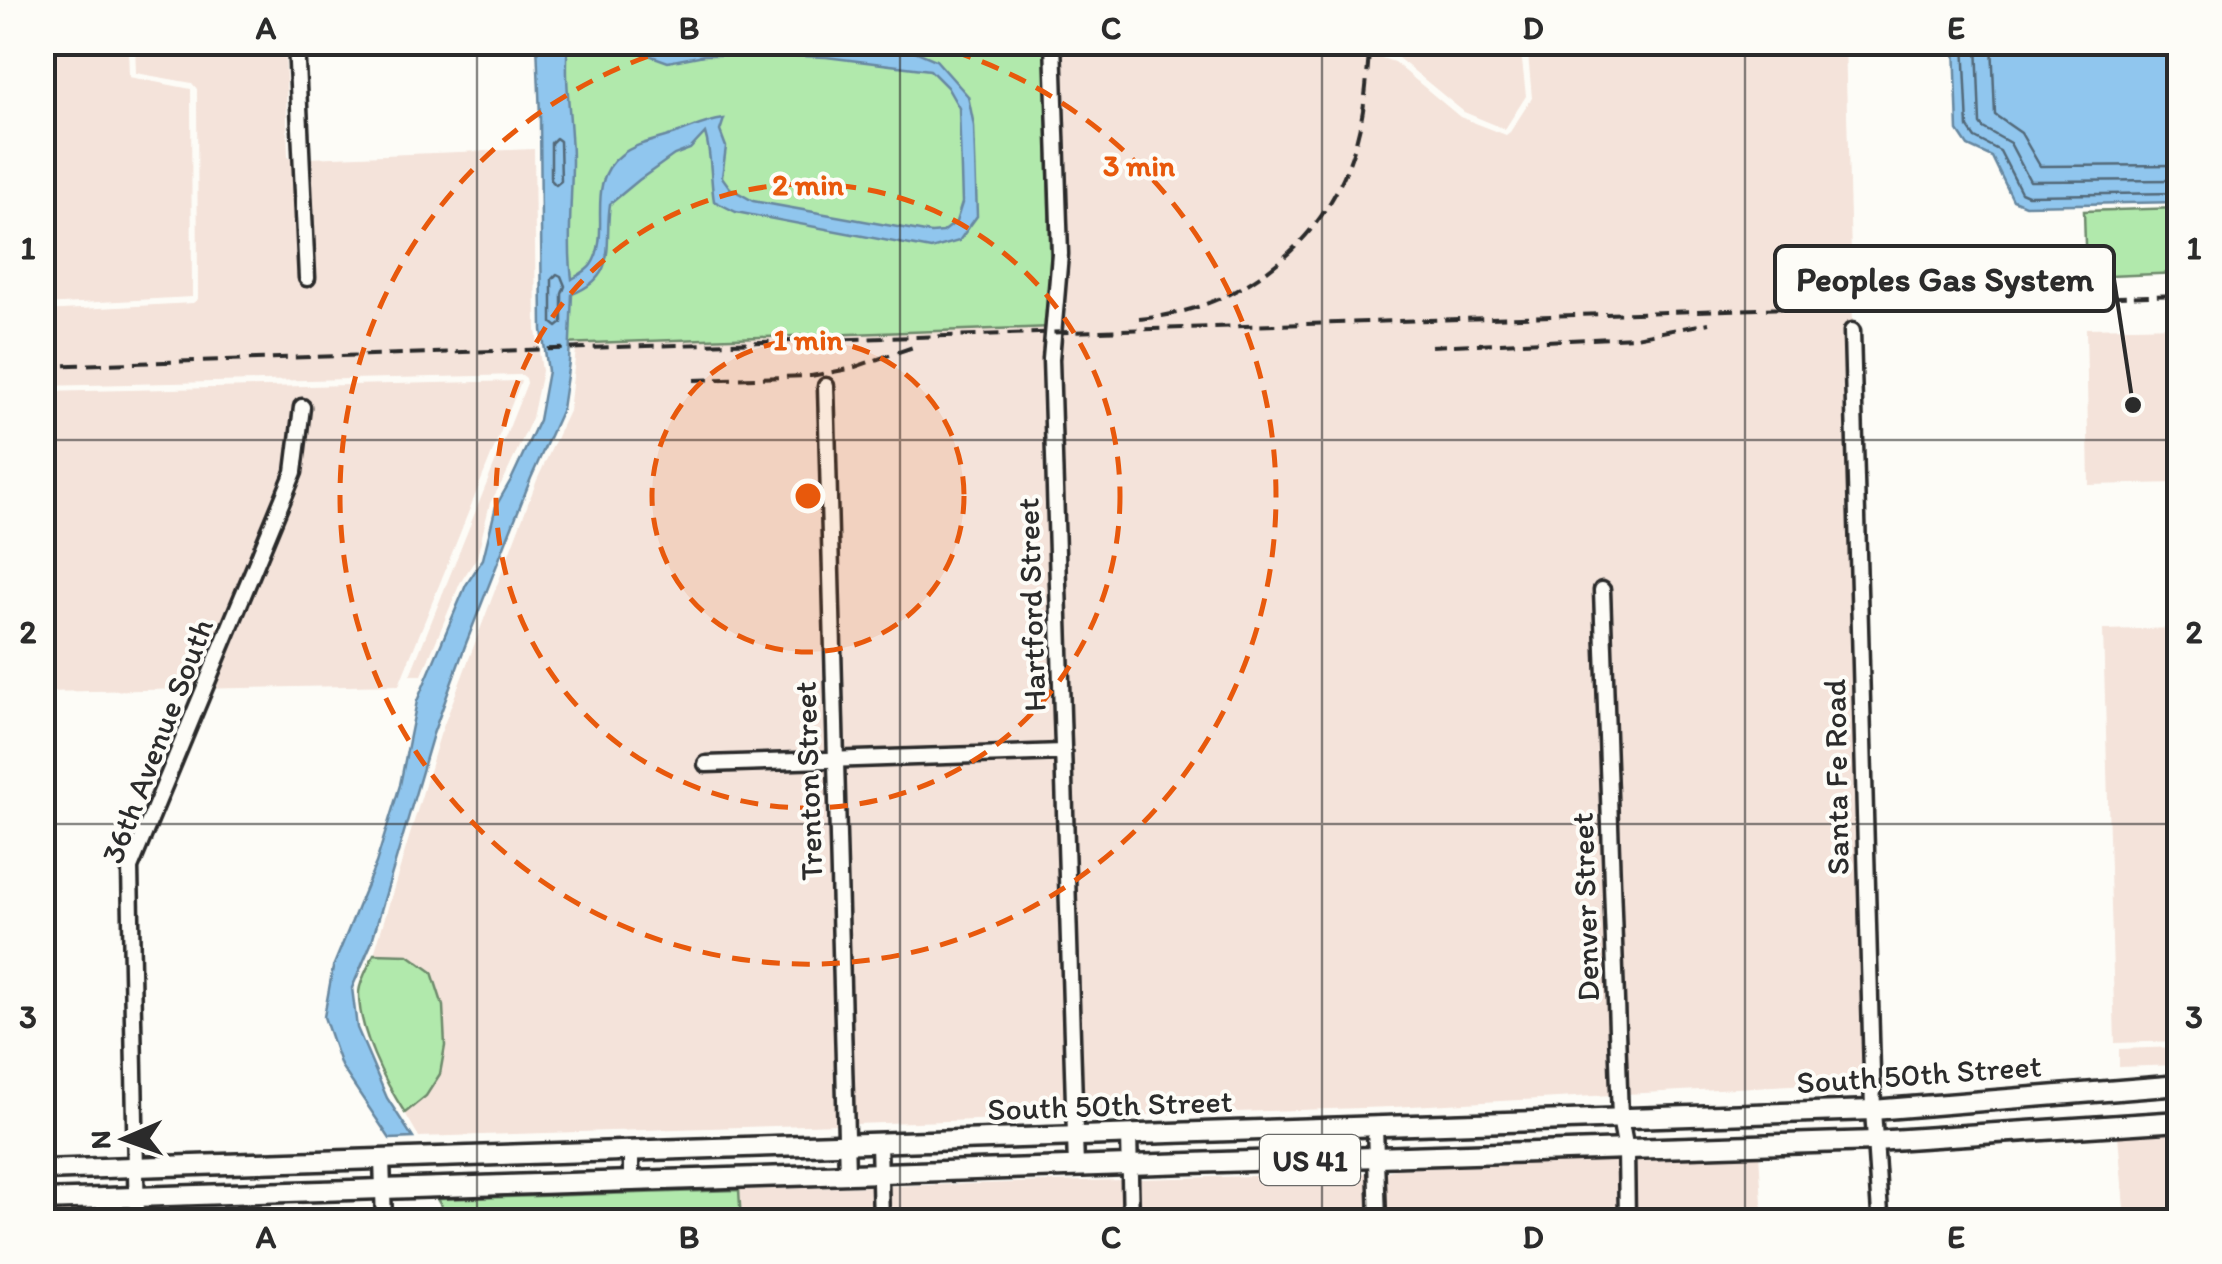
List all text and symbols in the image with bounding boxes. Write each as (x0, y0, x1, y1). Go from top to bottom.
text: A (255, 9, 277, 47)
text: B (679, 9, 699, 47)
text: C (1101, 9, 1121, 47)
text: D (1522, 9, 1544, 47)
text: E (1947, 9, 1965, 47)
text: 3 min (1103, 147, 1176, 184)
text: 2 min (772, 166, 845, 203)
text: 1 (21, 229, 36, 267)
text: 1 (2187, 229, 2202, 267)
callout: Peoples Gas System (1775, 246, 2114, 311)
text: Peoples Gas System (1796, 258, 2095, 300)
text: 1 min (773, 321, 844, 358)
centre of rings (790, 478, 826, 514)
street label: Hartford Street (1008, 497, 1054, 713)
text: 2 (20, 613, 37, 651)
street label: 36th Avenue South (93, 613, 221, 869)
text: 2 (2186, 613, 2203, 651)
street label: Santa Fe Road (1815, 678, 1857, 875)
street label: Trenton Street (786, 681, 830, 881)
street label: Denver Street (1563, 812, 1607, 1002)
text: 3 (19, 998, 37, 1036)
text: 3 (2185, 998, 2203, 1036)
street label: South 50th Street (1795, 1046, 2043, 1102)
street label: South 50th Street (987, 1082, 1233, 1128)
north arrow (75, 1089, 175, 1189)
text: N (83, 1130, 117, 1150)
road number: US 41 (1260, 1135, 1360, 1185)
text: A (255, 1218, 277, 1256)
text: B (679, 1218, 699, 1256)
text: C (1101, 1218, 1121, 1256)
text: D (1522, 1218, 1544, 1256)
text: E (1947, 1218, 1965, 1256)

